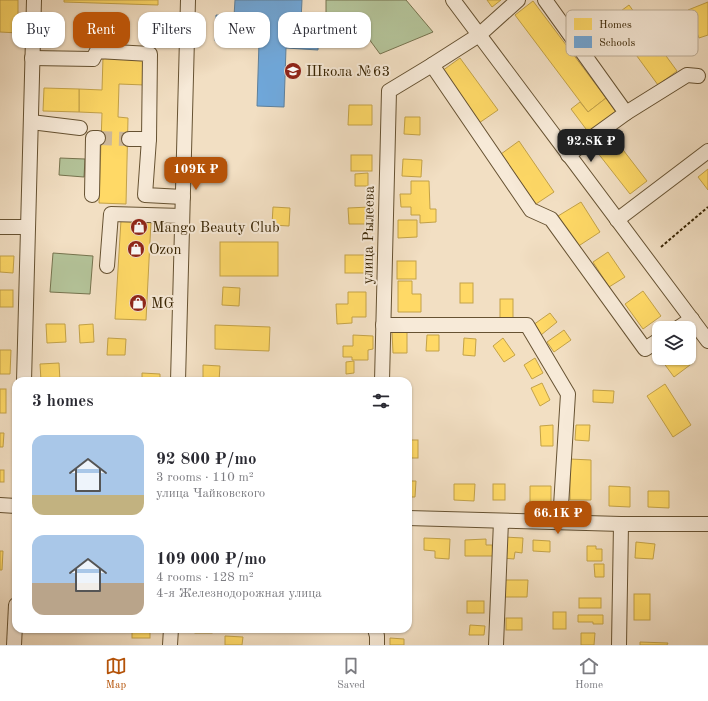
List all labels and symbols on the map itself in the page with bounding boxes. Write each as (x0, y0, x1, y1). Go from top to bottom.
legend (566, 10, 698, 56)
text: Homes (599, 20, 632, 31)
text: Schools (599, 38, 635, 49)
school or university icon: Школа №63 (283, 61, 303, 81)
place label: Школа №63 (306, 65, 390, 80)
pin: 92.8K ₽ (554, 129, 628, 163)
pin: 109K ₽ (163, 157, 229, 191)
street label: улица Рылеева (361, 185, 378, 284)
shop icon: Mango Beauty Club (129, 217, 149, 237)
place label: Mango Beauty Club (152, 221, 280, 236)
shop icon: Ozon (126, 239, 146, 259)
place label: Ozon (149, 243, 182, 258)
shop icon: MG (128, 293, 148, 313)
place label: MG (151, 297, 175, 312)
pin: 66.1K ₽ (521, 501, 595, 535)

